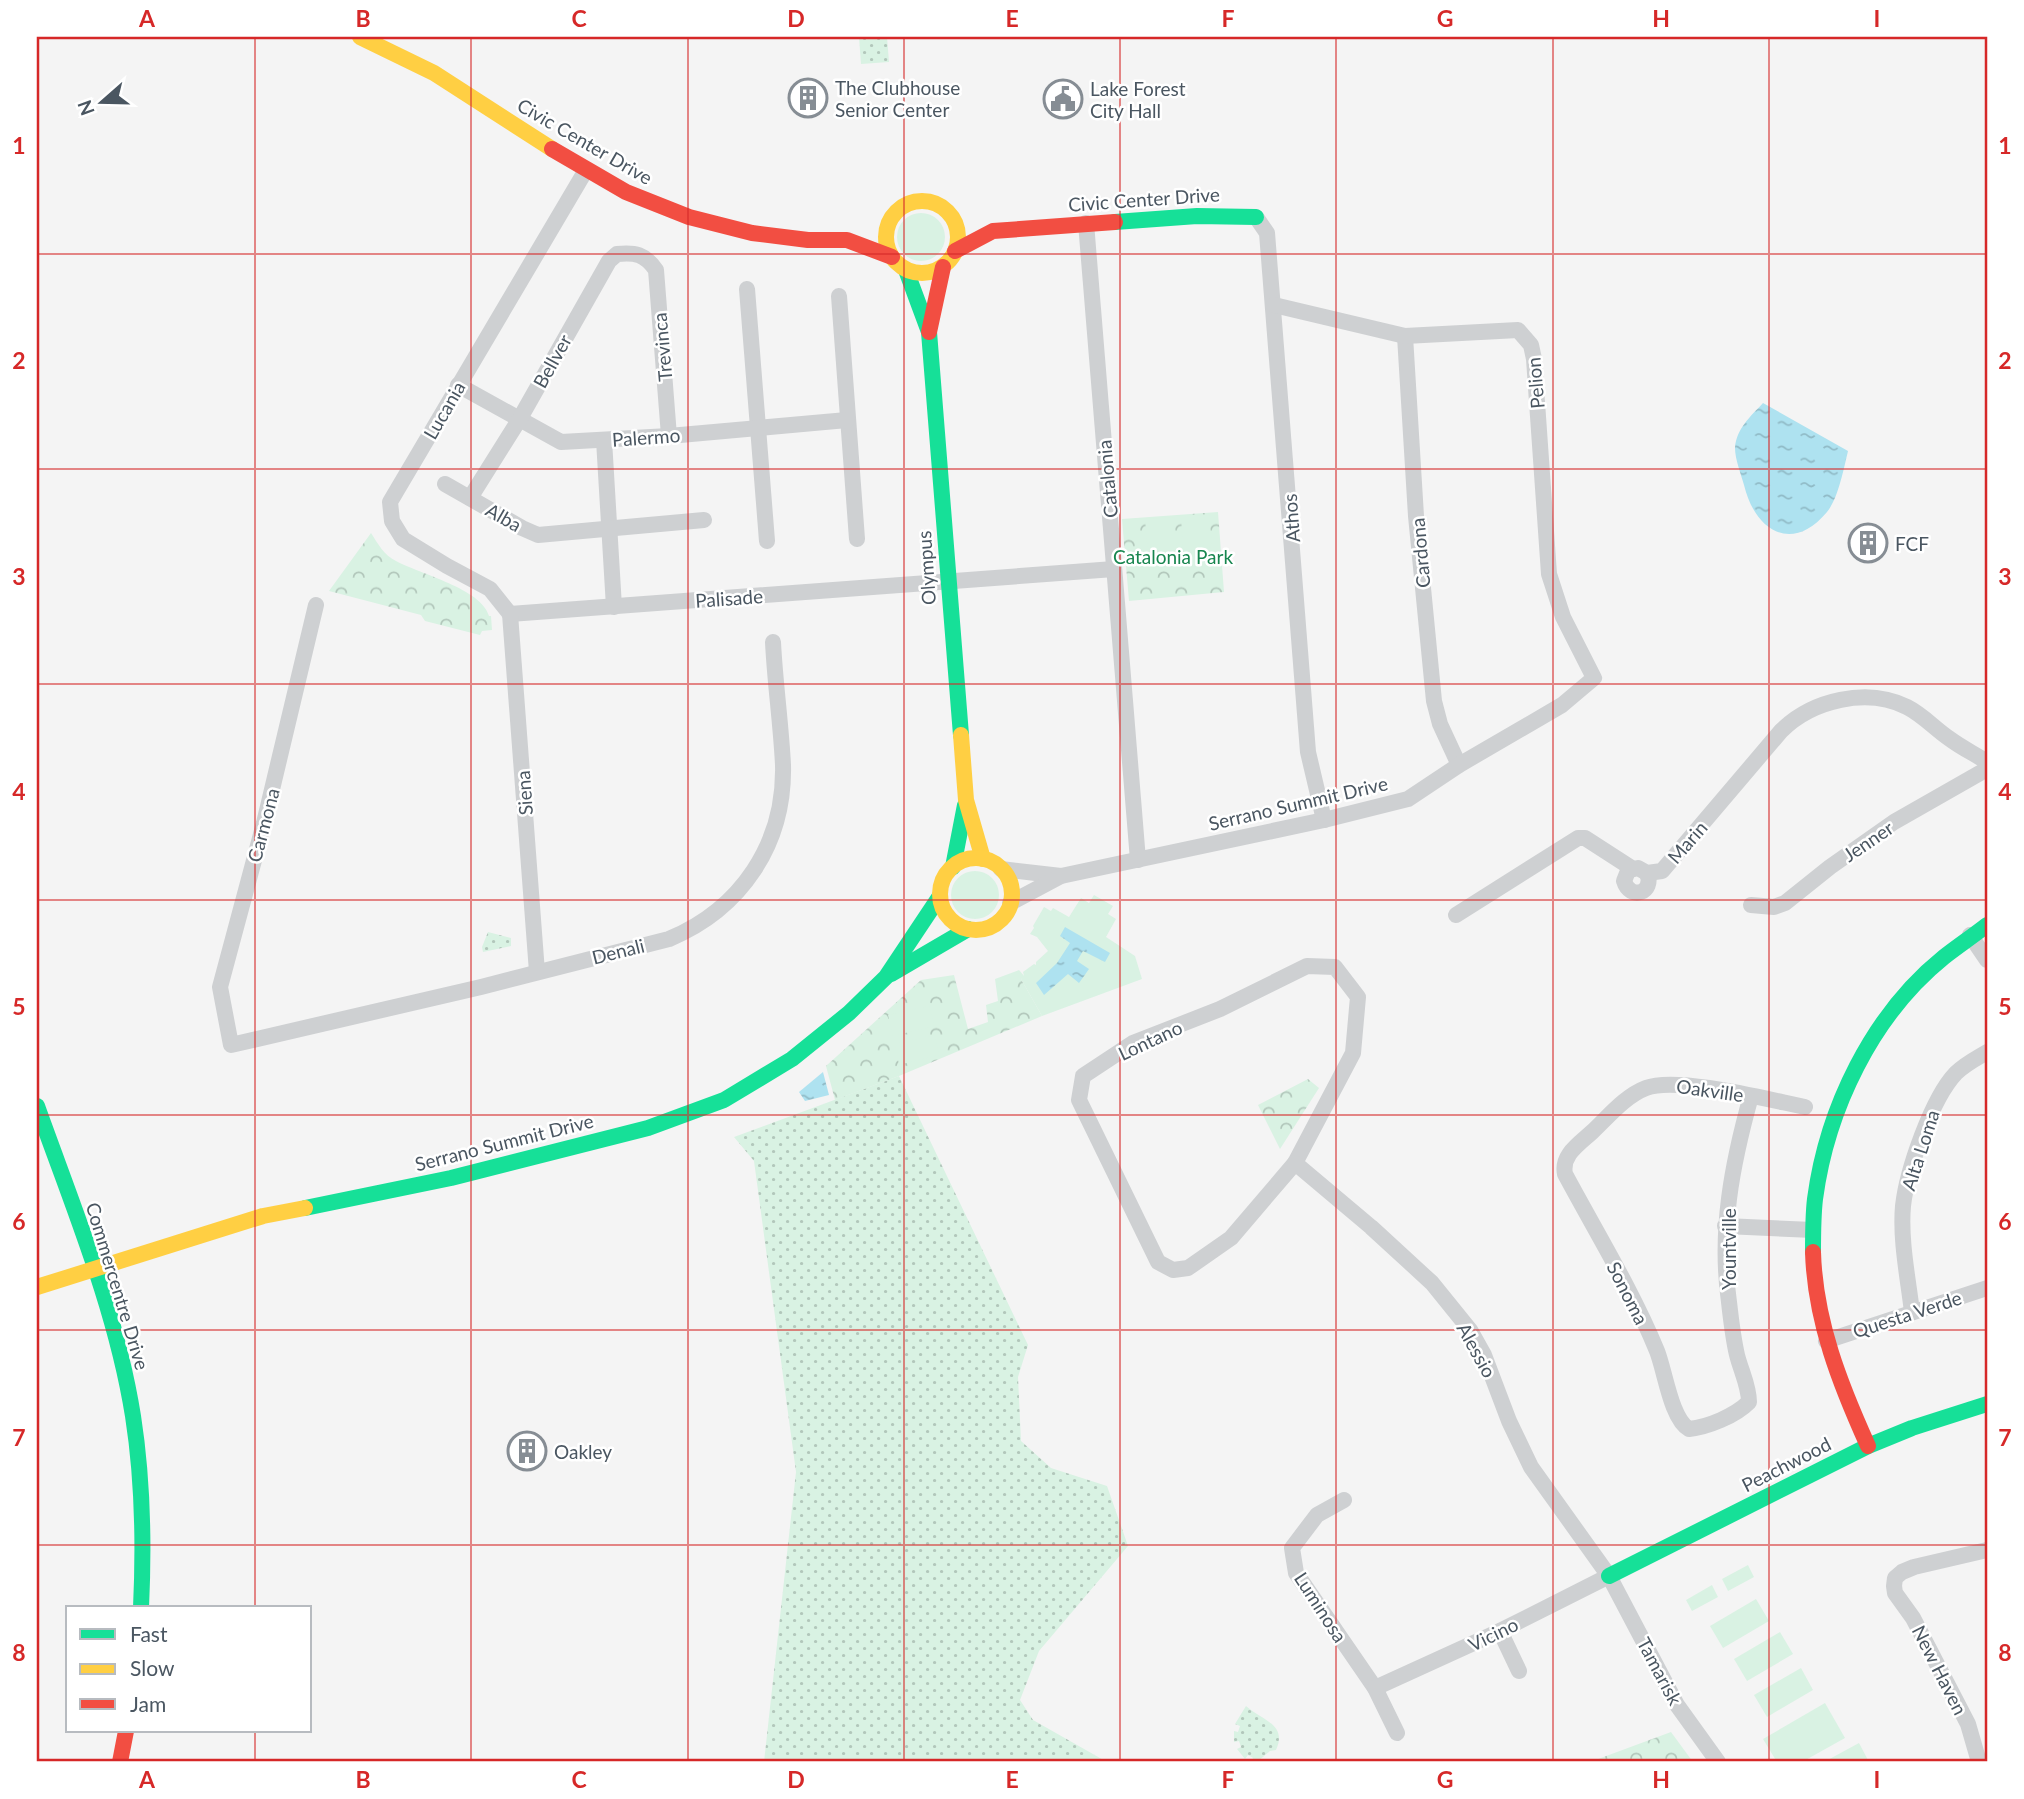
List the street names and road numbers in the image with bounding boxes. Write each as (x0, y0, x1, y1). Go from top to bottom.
street label: Civic Center Drive (513, 93, 657, 189)
street label: Civic Center Drive (1067, 182, 1221, 216)
street label: Trevinca (648, 312, 676, 382)
street label: Bellver (528, 330, 576, 392)
street label: Pelion (1521, 356, 1549, 410)
street label: Lucania (418, 377, 470, 443)
street label: Palermo (611, 423, 681, 451)
street label: Catalonia (1092, 439, 1122, 519)
street label: Athos (1278, 493, 1304, 543)
street label: Alba (482, 498, 526, 536)
street label: Cardona (1405, 517, 1435, 589)
street label: Olympus (912, 530, 940, 606)
street label: Palisade (694, 584, 764, 612)
street label: Siena (511, 770, 537, 816)
street label: Serrano Summit Drive (1206, 771, 1390, 835)
street label: Carmona (242, 786, 284, 864)
street label: Marin (1662, 816, 1712, 868)
street label: Jenner (1838, 816, 1898, 866)
street label: Denali (589, 933, 647, 969)
street label: Lontano (1114, 1015, 1186, 1065)
street label: Oakville (1675, 1074, 1745, 1106)
street label: Alta Loma (1896, 1107, 1944, 1193)
street label: Serrano Summit Drive (412, 1109, 596, 1175)
street label: Commercentre Drive (82, 1199, 154, 1373)
street label: Yountville (1717, 1208, 1740, 1290)
street label: Sonoma (1602, 1258, 1654, 1328)
street label: Questa Verde (1850, 1286, 1964, 1342)
street label: Alessio (1453, 1319, 1501, 1381)
street label: Peachwood (1738, 1432, 1834, 1496)
street label: Luminosa (1290, 1568, 1352, 1646)
street label: Vicino (1464, 1612, 1522, 1656)
street label: New Haven (1908, 1621, 1972, 1719)
street label: Tamarisk (1633, 1633, 1687, 1709)

